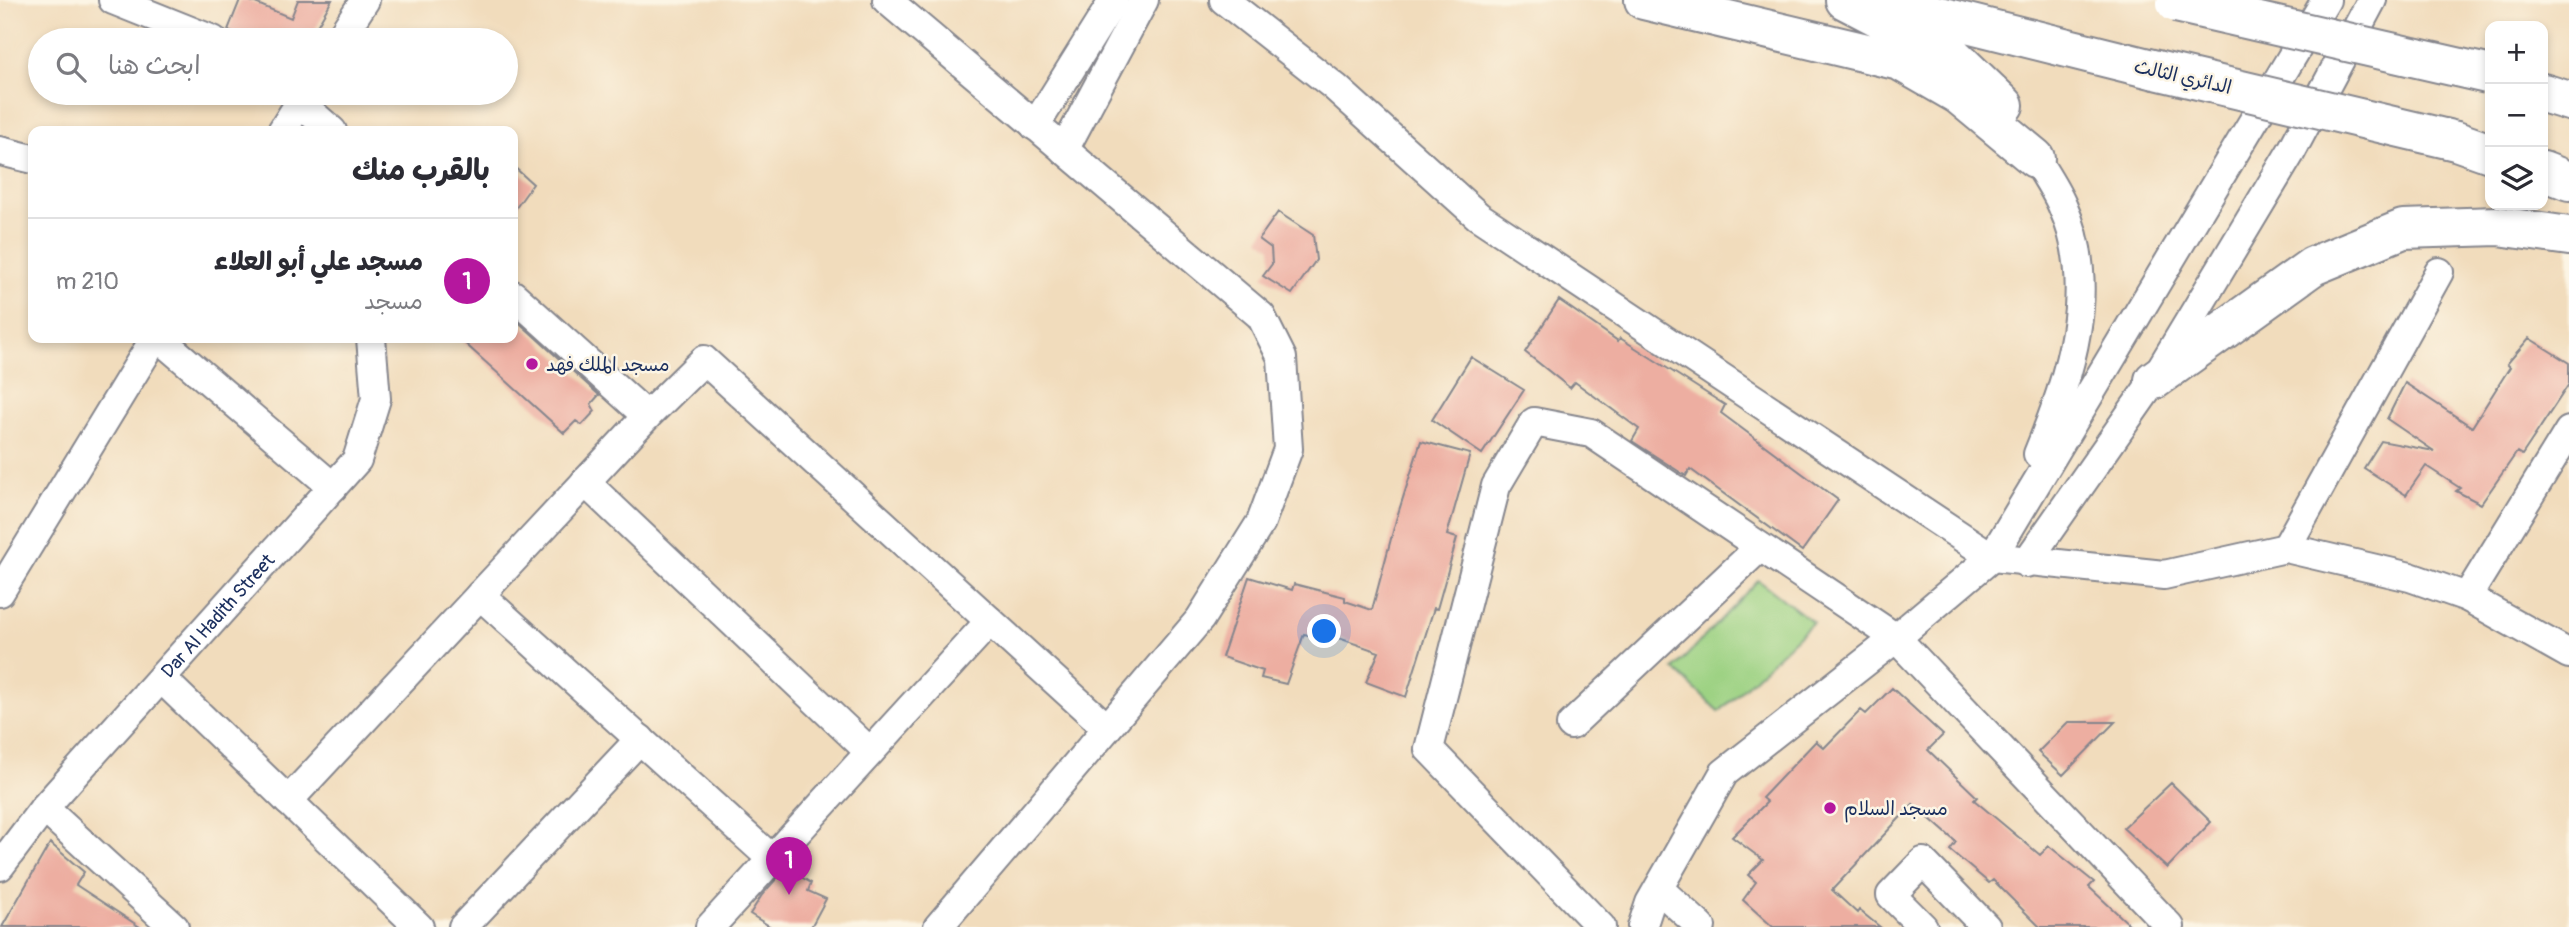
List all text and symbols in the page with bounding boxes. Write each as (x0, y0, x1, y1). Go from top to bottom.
map controls (2485, 21, 2548, 210)
button: + (2485, 21, 2548, 84)
search box (28, 28, 518, 105)
icon: search (52, 48, 90, 86)
text: ابحث هنا (108, 50, 201, 82)
street label: الدائري الثالث (2131, 54, 2234, 102)
button: − (2485, 84, 2548, 147)
button: layers (2485, 147, 2548, 210)
text: بالقرب منك (352, 152, 490, 189)
text: مسجد علي أبو العلاء (214, 246, 423, 278)
text: 210 m (56, 267, 119, 296)
text: 1 (463, 267, 472, 296)
text: مسجد (364, 287, 423, 316)
place label: مسجد الملك فهد (546, 353, 670, 377)
marker: مسجد الملك فهد (524, 356, 540, 372)
street label: Dar Al Hadith Street (156, 549, 280, 683)
your location (1307, 614, 1341, 648)
place label: مسجد السلام (1844, 797, 1948, 823)
marker: مسجد السلام (1822, 800, 1838, 816)
pin: 1 (766, 837, 812, 895)

